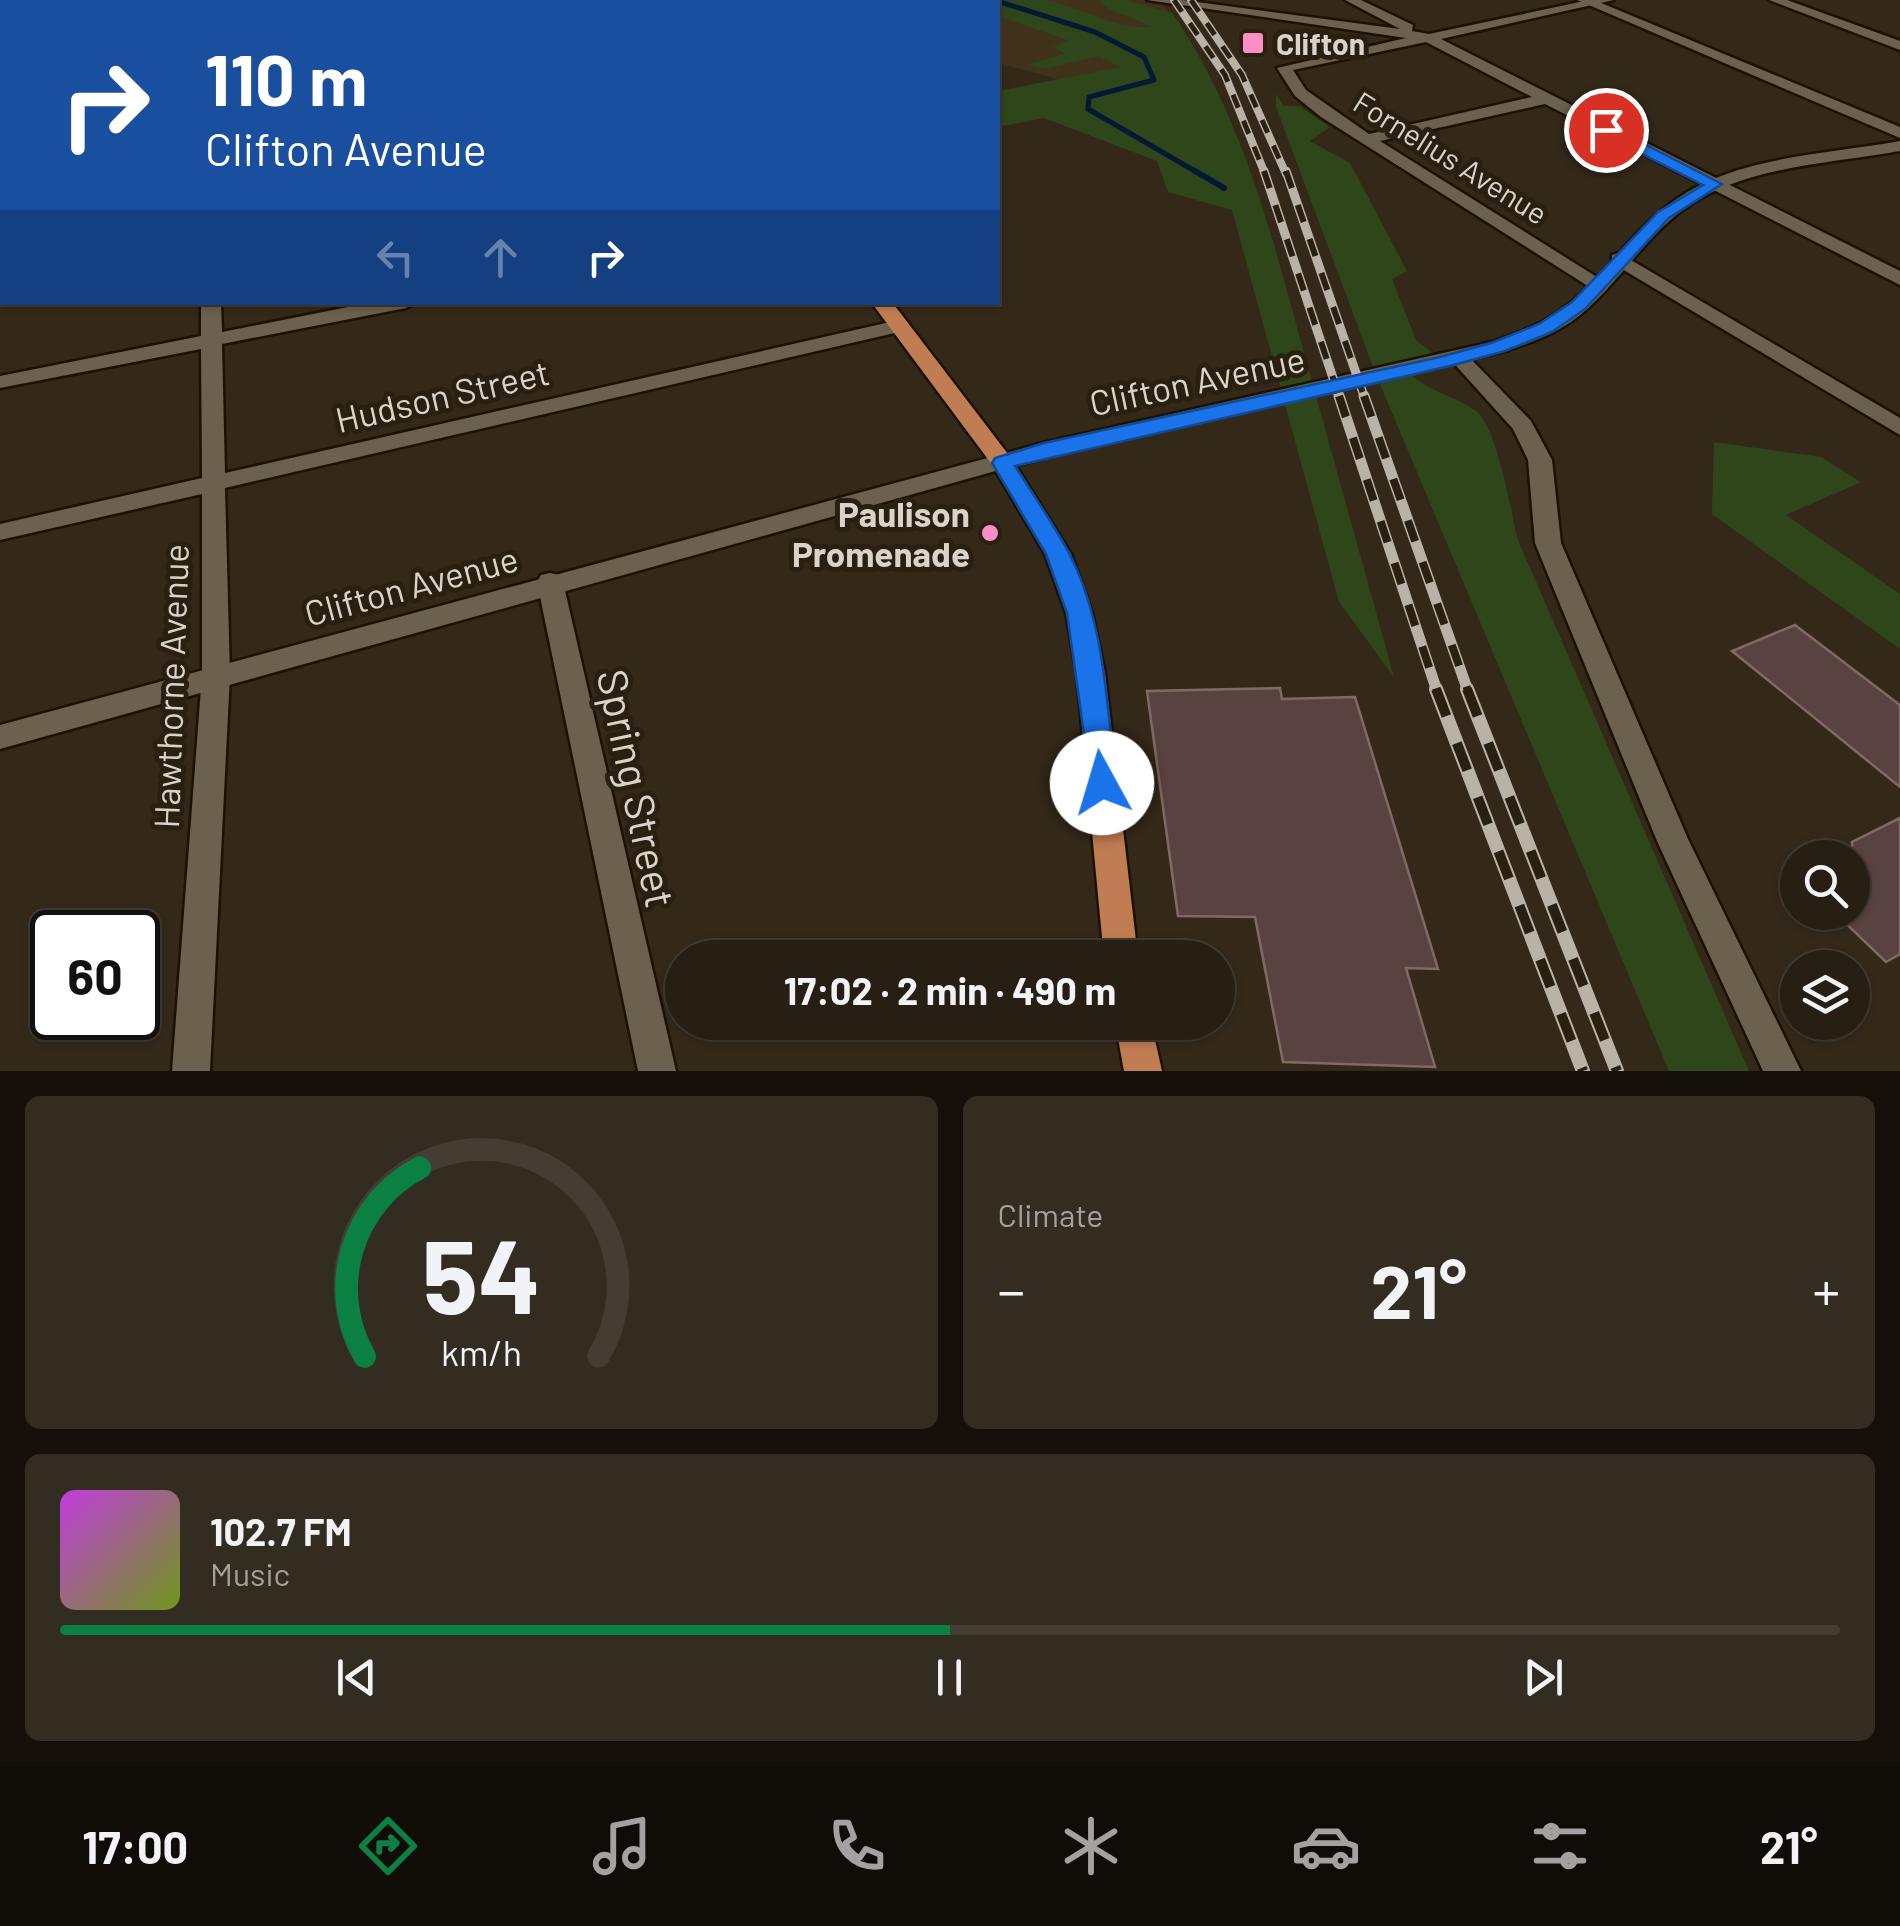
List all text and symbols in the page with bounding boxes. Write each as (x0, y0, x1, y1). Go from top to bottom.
place label: Clifton (1276, 25, 1365, 61)
marker: Clifton (1240, 30, 1266, 56)
text: 110 m (205, 36, 367, 120)
icon: right (40, 40, 170, 170)
street label: Fornelius Avenue (1348, 83, 1554, 231)
pin (1564, 88, 1649, 173)
icon: arrive (1579, 103, 1634, 158)
text: Clifton Avenue (205, 121, 487, 175)
icon: left (368, 230, 423, 285)
icon: ahead (473, 230, 528, 285)
icon: right (578, 230, 633, 285)
street label: Clifton Avenue (1085, 337, 1309, 423)
street label: Hudson Street (331, 350, 553, 440)
place label: Paulison Promenade (792, 492, 970, 574)
marker: Paulison Promenade (979, 522, 1001, 544)
street label: Clifton Avenue (300, 536, 522, 634)
street label: Hawthorne Avenue (144, 543, 196, 829)
street label: Spring Street (587, 664, 688, 912)
position arrow (1050, 731, 1154, 835)
map controls (1780, 840, 1870, 1040)
button: search (1780, 840, 1870, 930)
speed limit sign: 60 (30, 910, 160, 1040)
button: layers (1780, 950, 1870, 1040)
text: 17:02 · 2 min · 490 m (784, 967, 1116, 1013)
text: Climate (998, 1195, 1103, 1233)
text: 54 (422, 1210, 541, 1335)
text: 21° (1371, 1244, 1467, 1334)
text: − (998, 1256, 1025, 1322)
text: + (1812, 1256, 1840, 1322)
text: km/h (441, 1330, 522, 1373)
text: 102.7 FM (210, 1508, 352, 1554)
text: Music (210, 1554, 290, 1592)
icon: previous (329, 1650, 384, 1705)
icon: pause (922, 1650, 977, 1705)
icon: next (1516, 1650, 1571, 1705)
icon: directions (353, 1811, 423, 1881)
icon: music (587, 1811, 657, 1881)
icon: phone (822, 1811, 892, 1881)
icon: climate (1056, 1811, 1126, 1881)
icon: car (1291, 1811, 1361, 1881)
icon: filters (1525, 1811, 1595, 1881)
text: 17:00 (82, 1819, 188, 1873)
text: 21° (1760, 1819, 1818, 1873)

